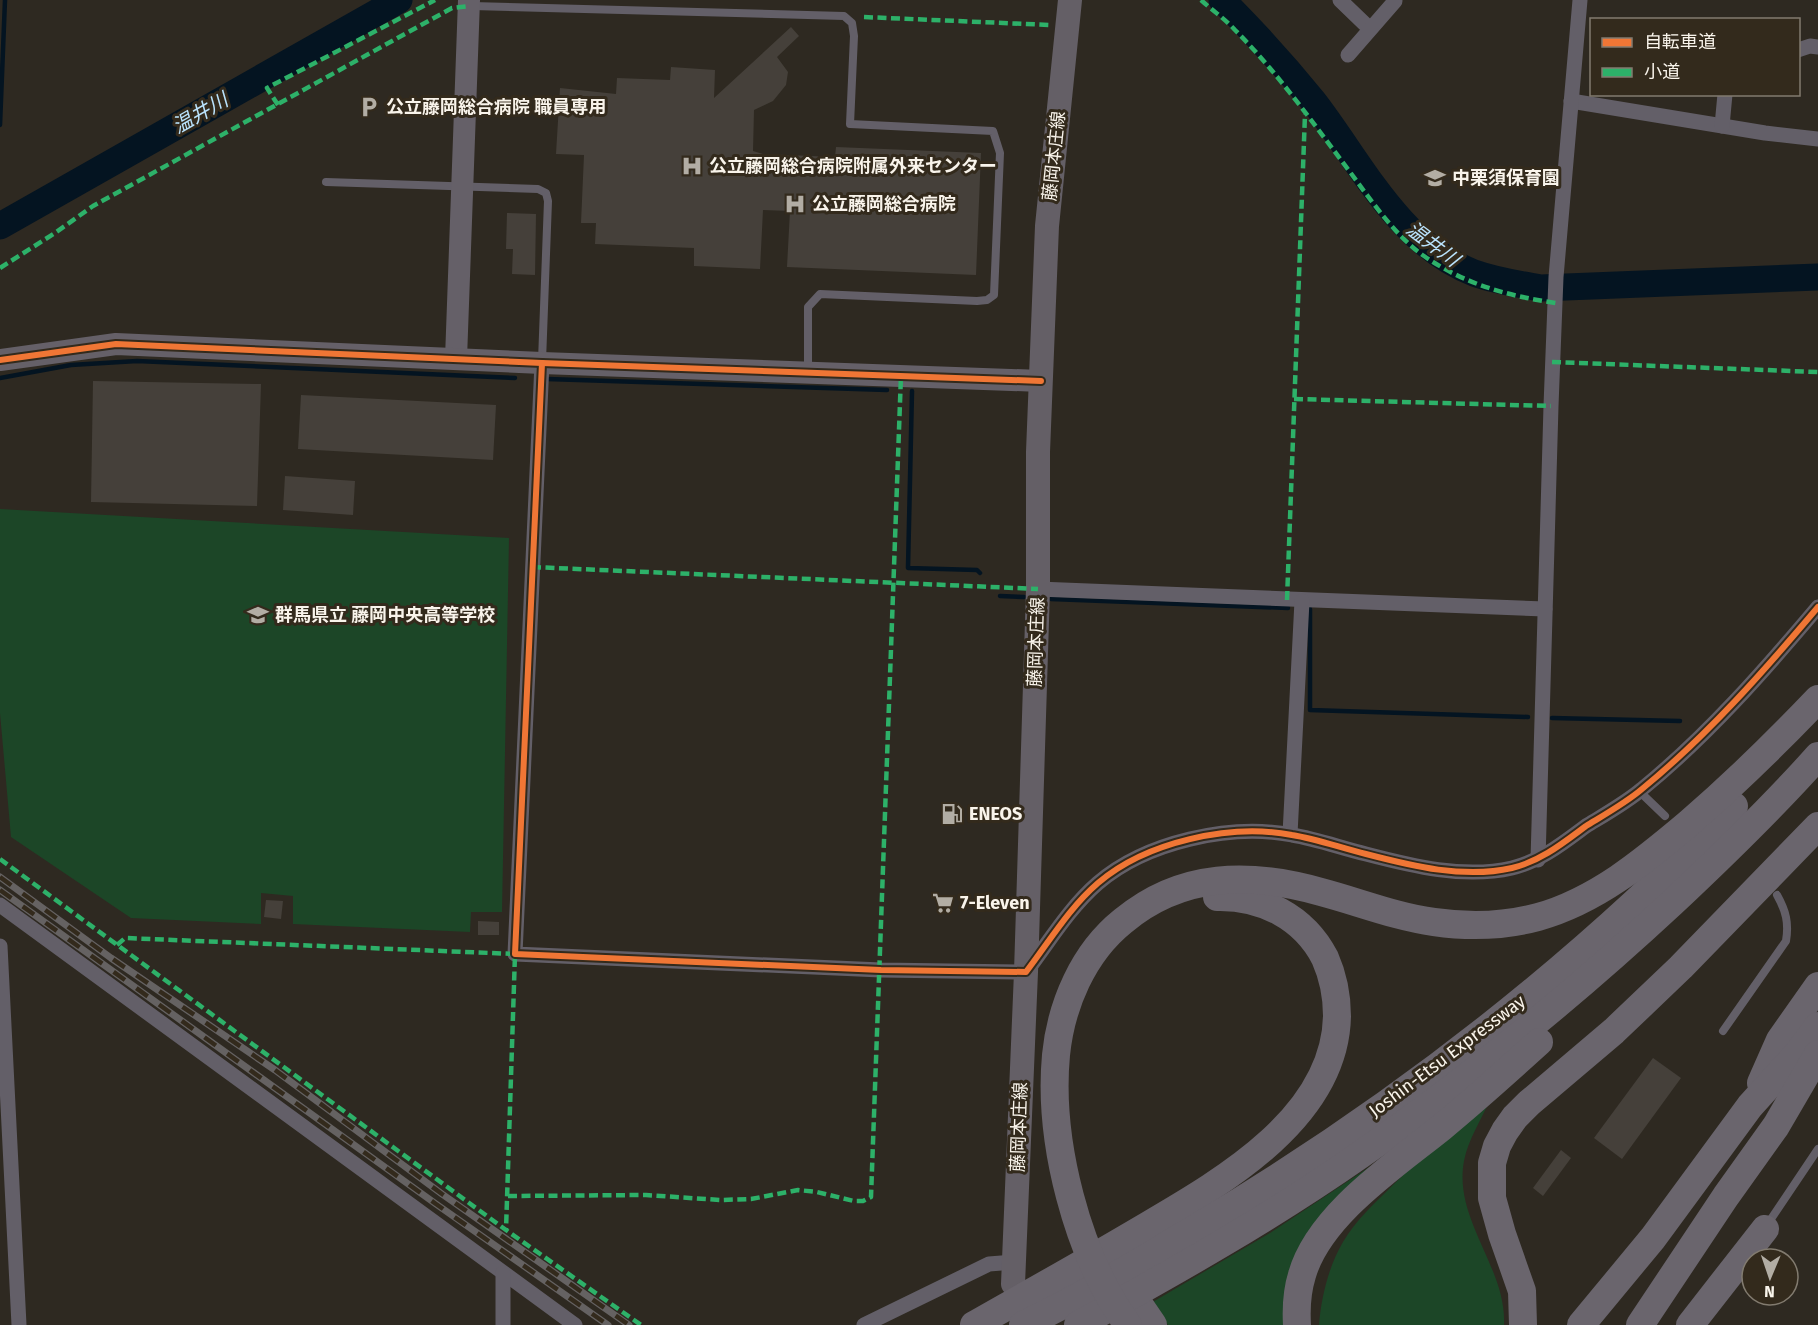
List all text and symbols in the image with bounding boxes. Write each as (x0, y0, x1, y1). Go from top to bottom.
legend (1590, 18, 1800, 96)
text: 自転車道 (1644, 31, 1716, 53)
text: 小道 (1644, 61, 1680, 83)
water label: 温井川 (168, 87, 234, 138)
parking icon: 公立藤岡総合病院 職員専用 (357, 95, 381, 119)
place label: 公立藤岡総合病院 職員専用 (386, 96, 606, 118)
street label: 藤岡本庄線 (1038, 110, 1070, 202)
hospital icon: 公立藤岡総合病院附属外来センター (680, 154, 704, 178)
place label: 公立藤岡総合病院附属外来センター (709, 155, 997, 177)
school or university icon: 中栗須保育園 (1423, 166, 1447, 190)
place label: 中栗須保育園 (1452, 167, 1560, 189)
hospital icon: 公立藤岡総合病院 (783, 192, 807, 216)
place label: 公立藤岡総合病院 (812, 193, 956, 215)
water label: 温井川 (1402, 216, 1466, 273)
street label: 藤岡本庄線 (1023, 597, 1049, 687)
school or university icon: 群馬県立 藤岡中央高等学校 (246, 603, 270, 627)
place label: 群馬県立 藤岡中央高等学校 (275, 604, 495, 626)
fuel station icon: ENEOS (940, 802, 964, 826)
place label: ENEOS (969, 803, 1022, 825)
supermarket icon: 7-Eleven (931, 891, 955, 915)
place label: 7-Eleven (960, 892, 1030, 914)
street label: Joshin-Etsu Expressway (1364, 990, 1530, 1122)
street label: 藤岡本庄線 (1006, 1082, 1032, 1172)
north arrow (1740, 1247, 1800, 1307)
text: N (1764, 1282, 1775, 1301)

